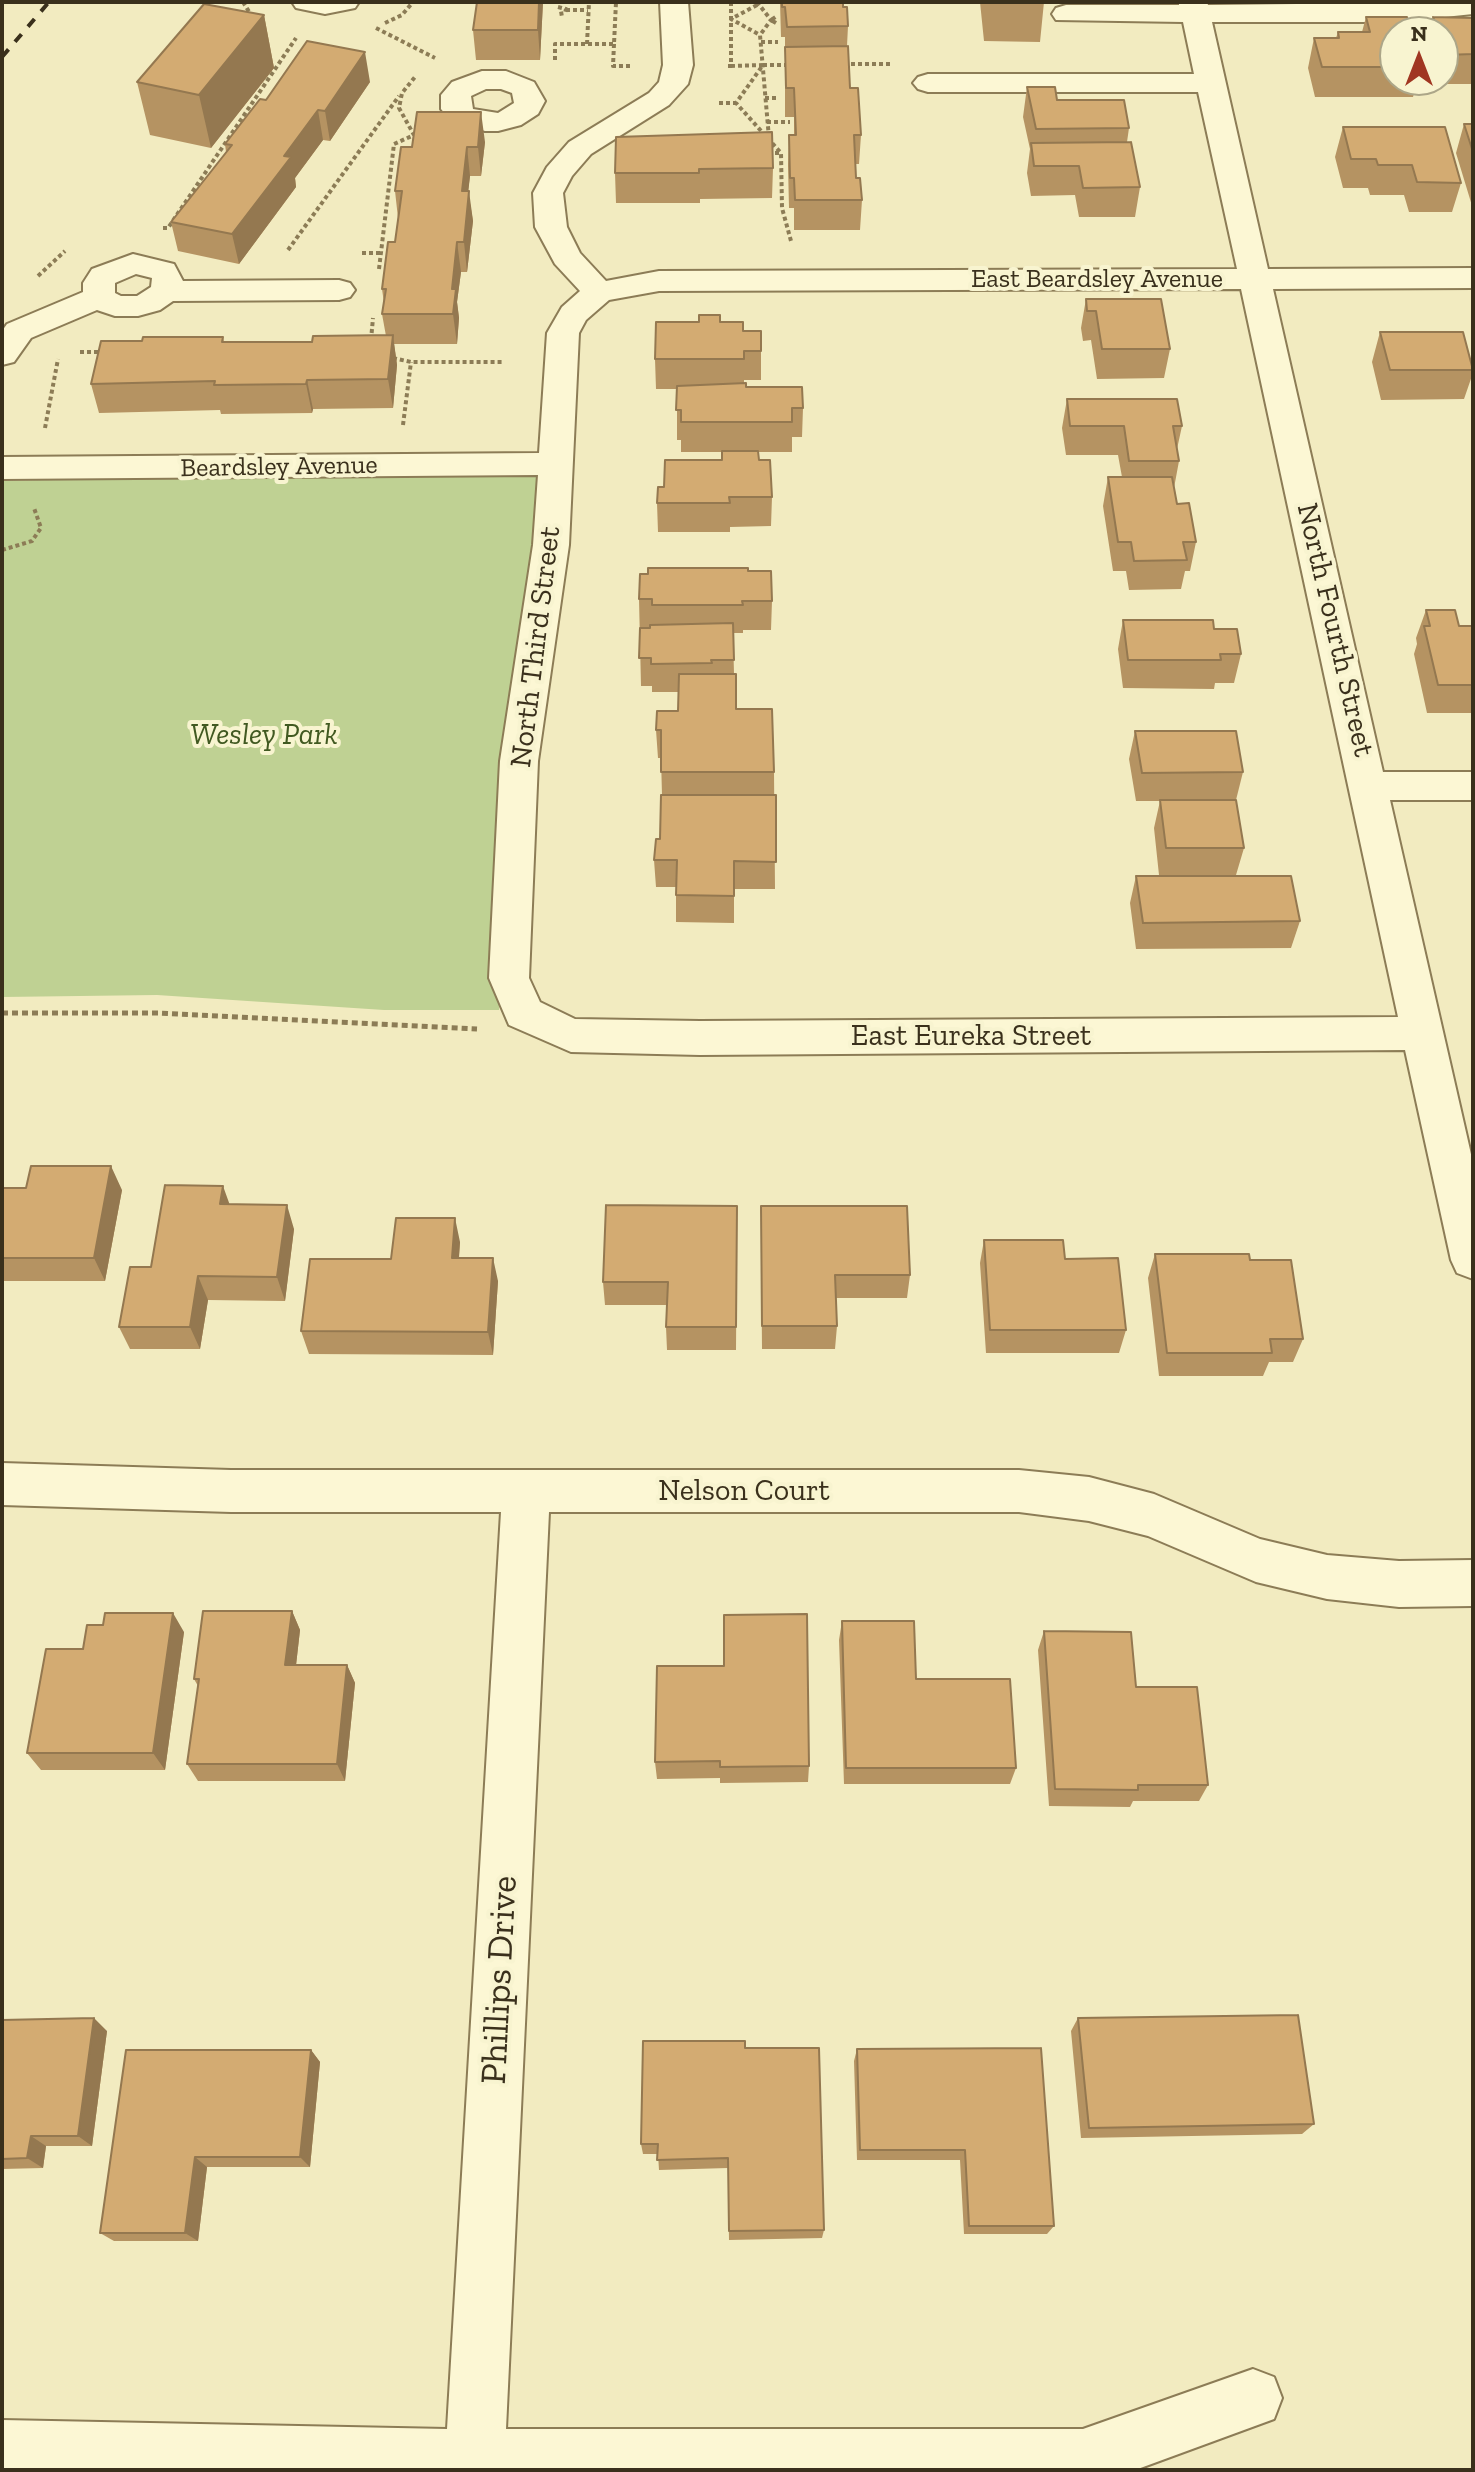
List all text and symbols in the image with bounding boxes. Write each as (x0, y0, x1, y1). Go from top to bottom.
north arrow (1379, 16, 1459, 96)
text: N (1411, 20, 1427, 47)
street label: East Beardsley Avenue (971, 264, 1223, 296)
street label: Beardsley Avenue (180, 450, 378, 484)
street label: North Fourth Street (1288, 500, 1382, 760)
street label: North Third Street (503, 524, 569, 770)
park label: Wesley Park (190, 717, 338, 753)
street label: East Eureka Street (851, 1018, 1091, 1054)
street label: Nelson Court (658, 1473, 830, 1509)
street label: Phillips Drive (473, 1875, 527, 2085)

